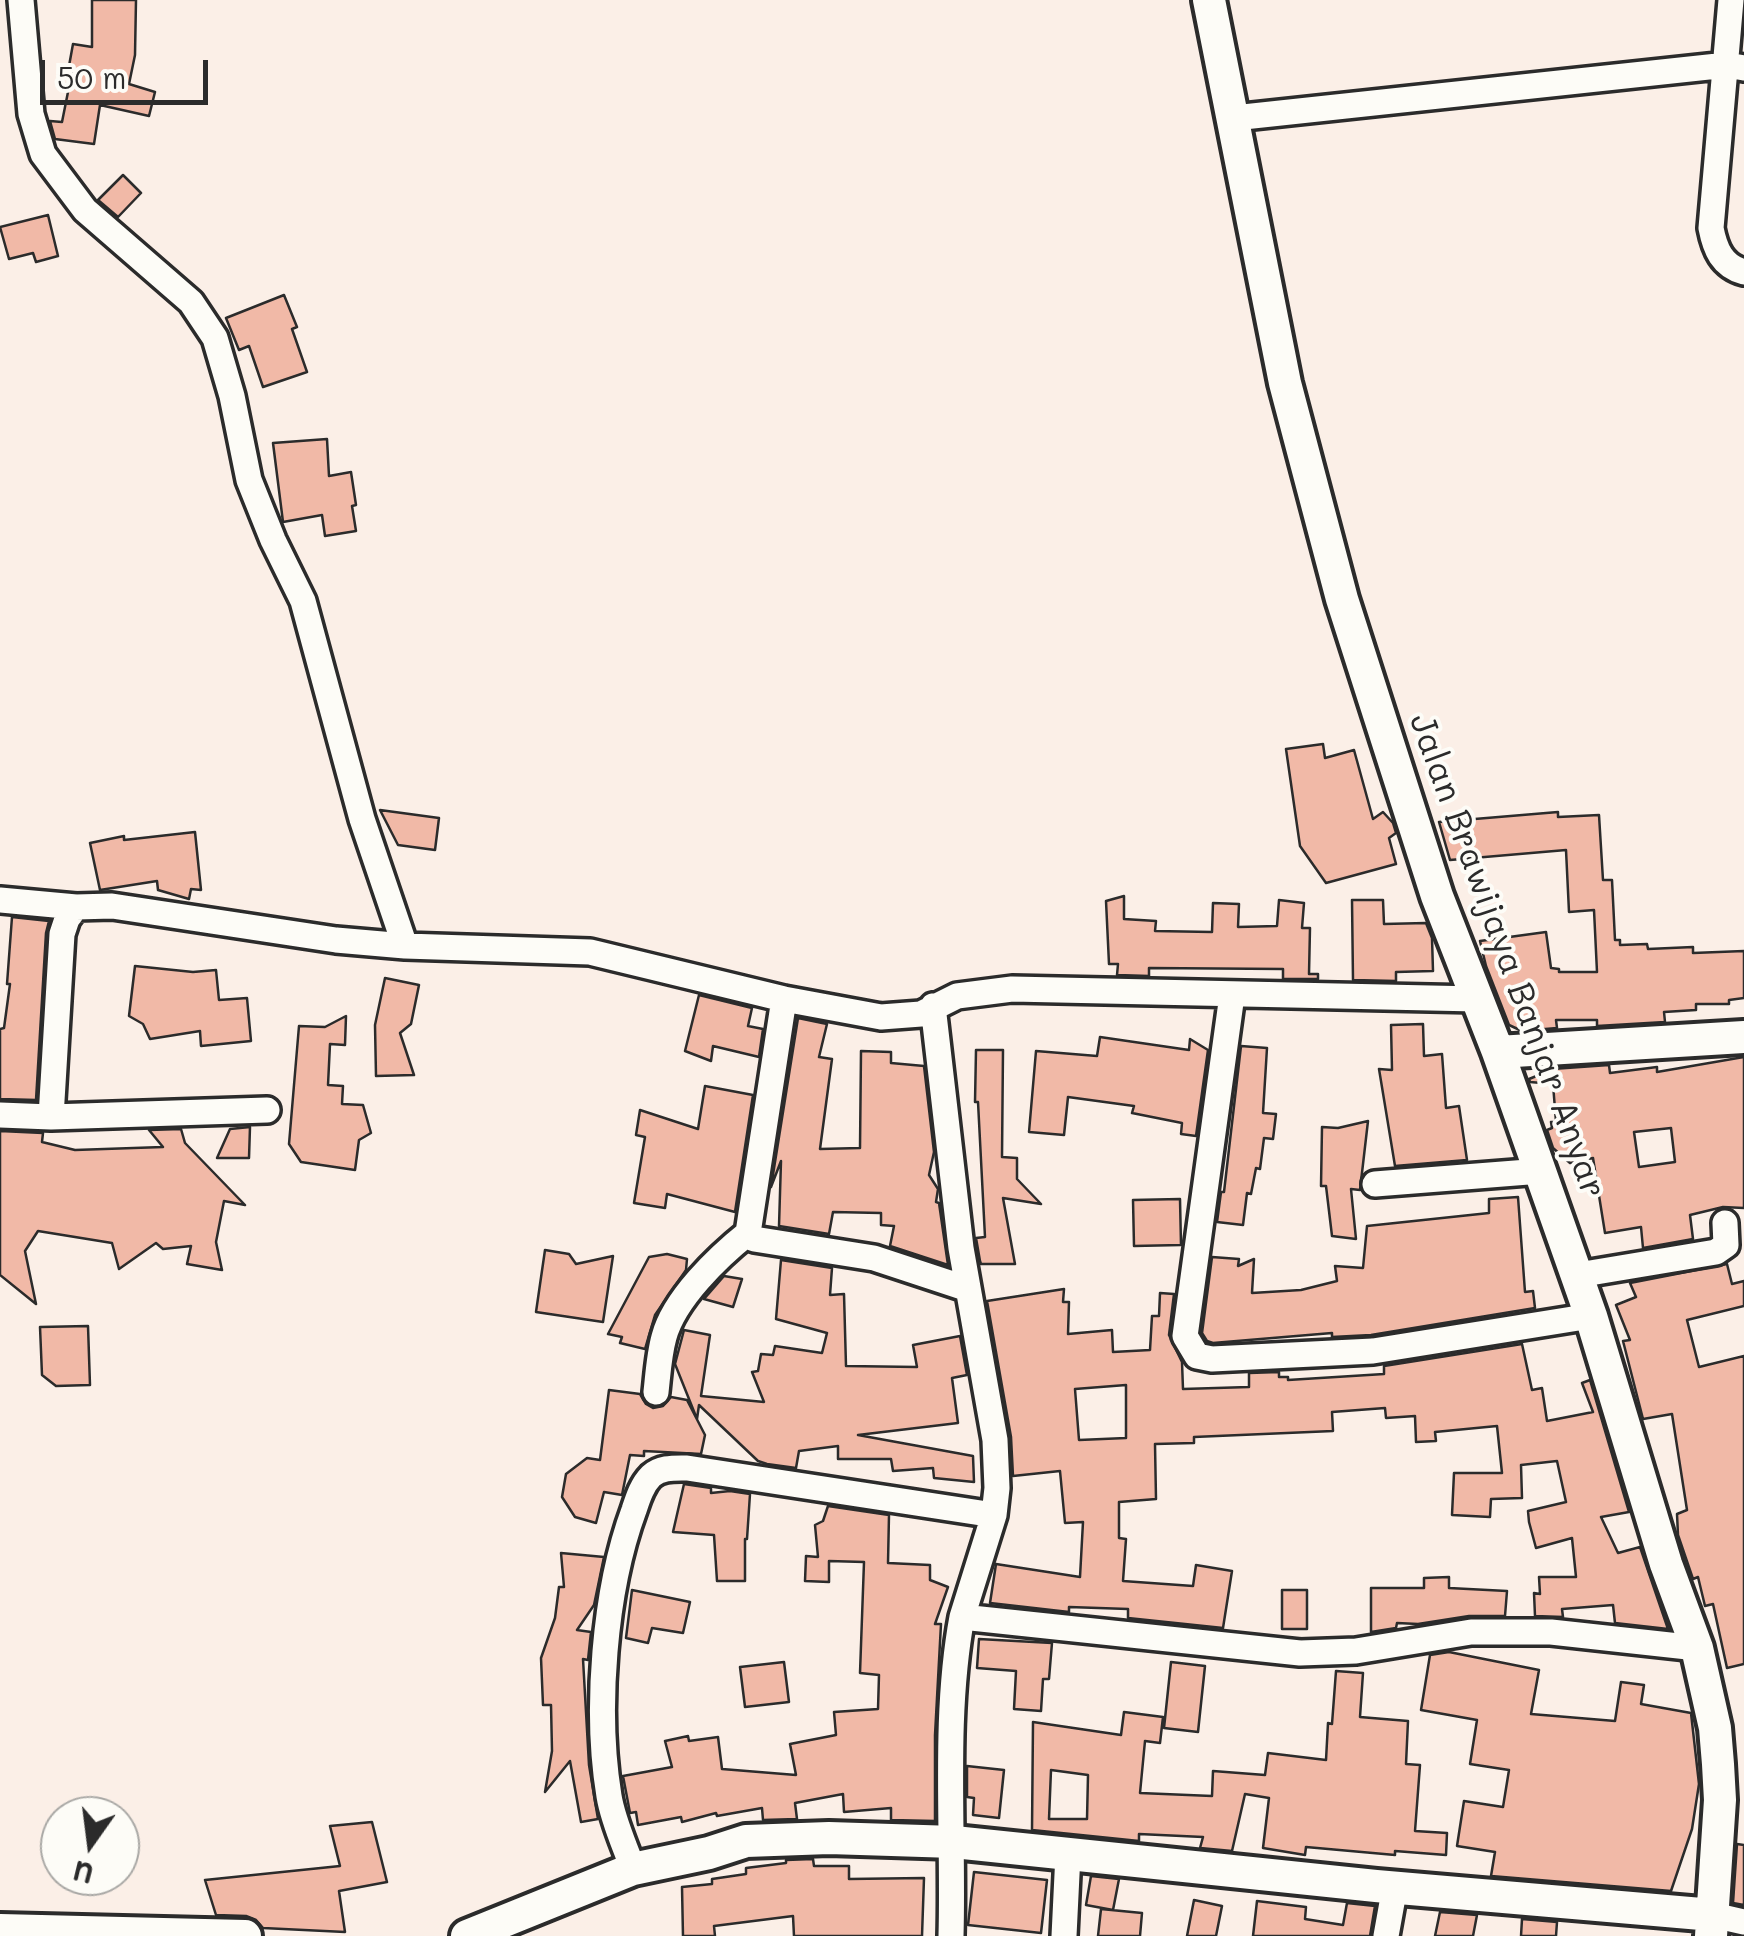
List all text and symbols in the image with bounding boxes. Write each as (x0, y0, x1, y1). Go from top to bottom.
scale bar (45, 40, 212, 102)
text: 50 m (57, 57, 127, 97)
street label: Jalan Brawijaya Banjar Anyar (1400, 708, 1614, 1204)
north arrow (40, 1796, 140, 1896)
text: U (69, 1853, 97, 1893)

